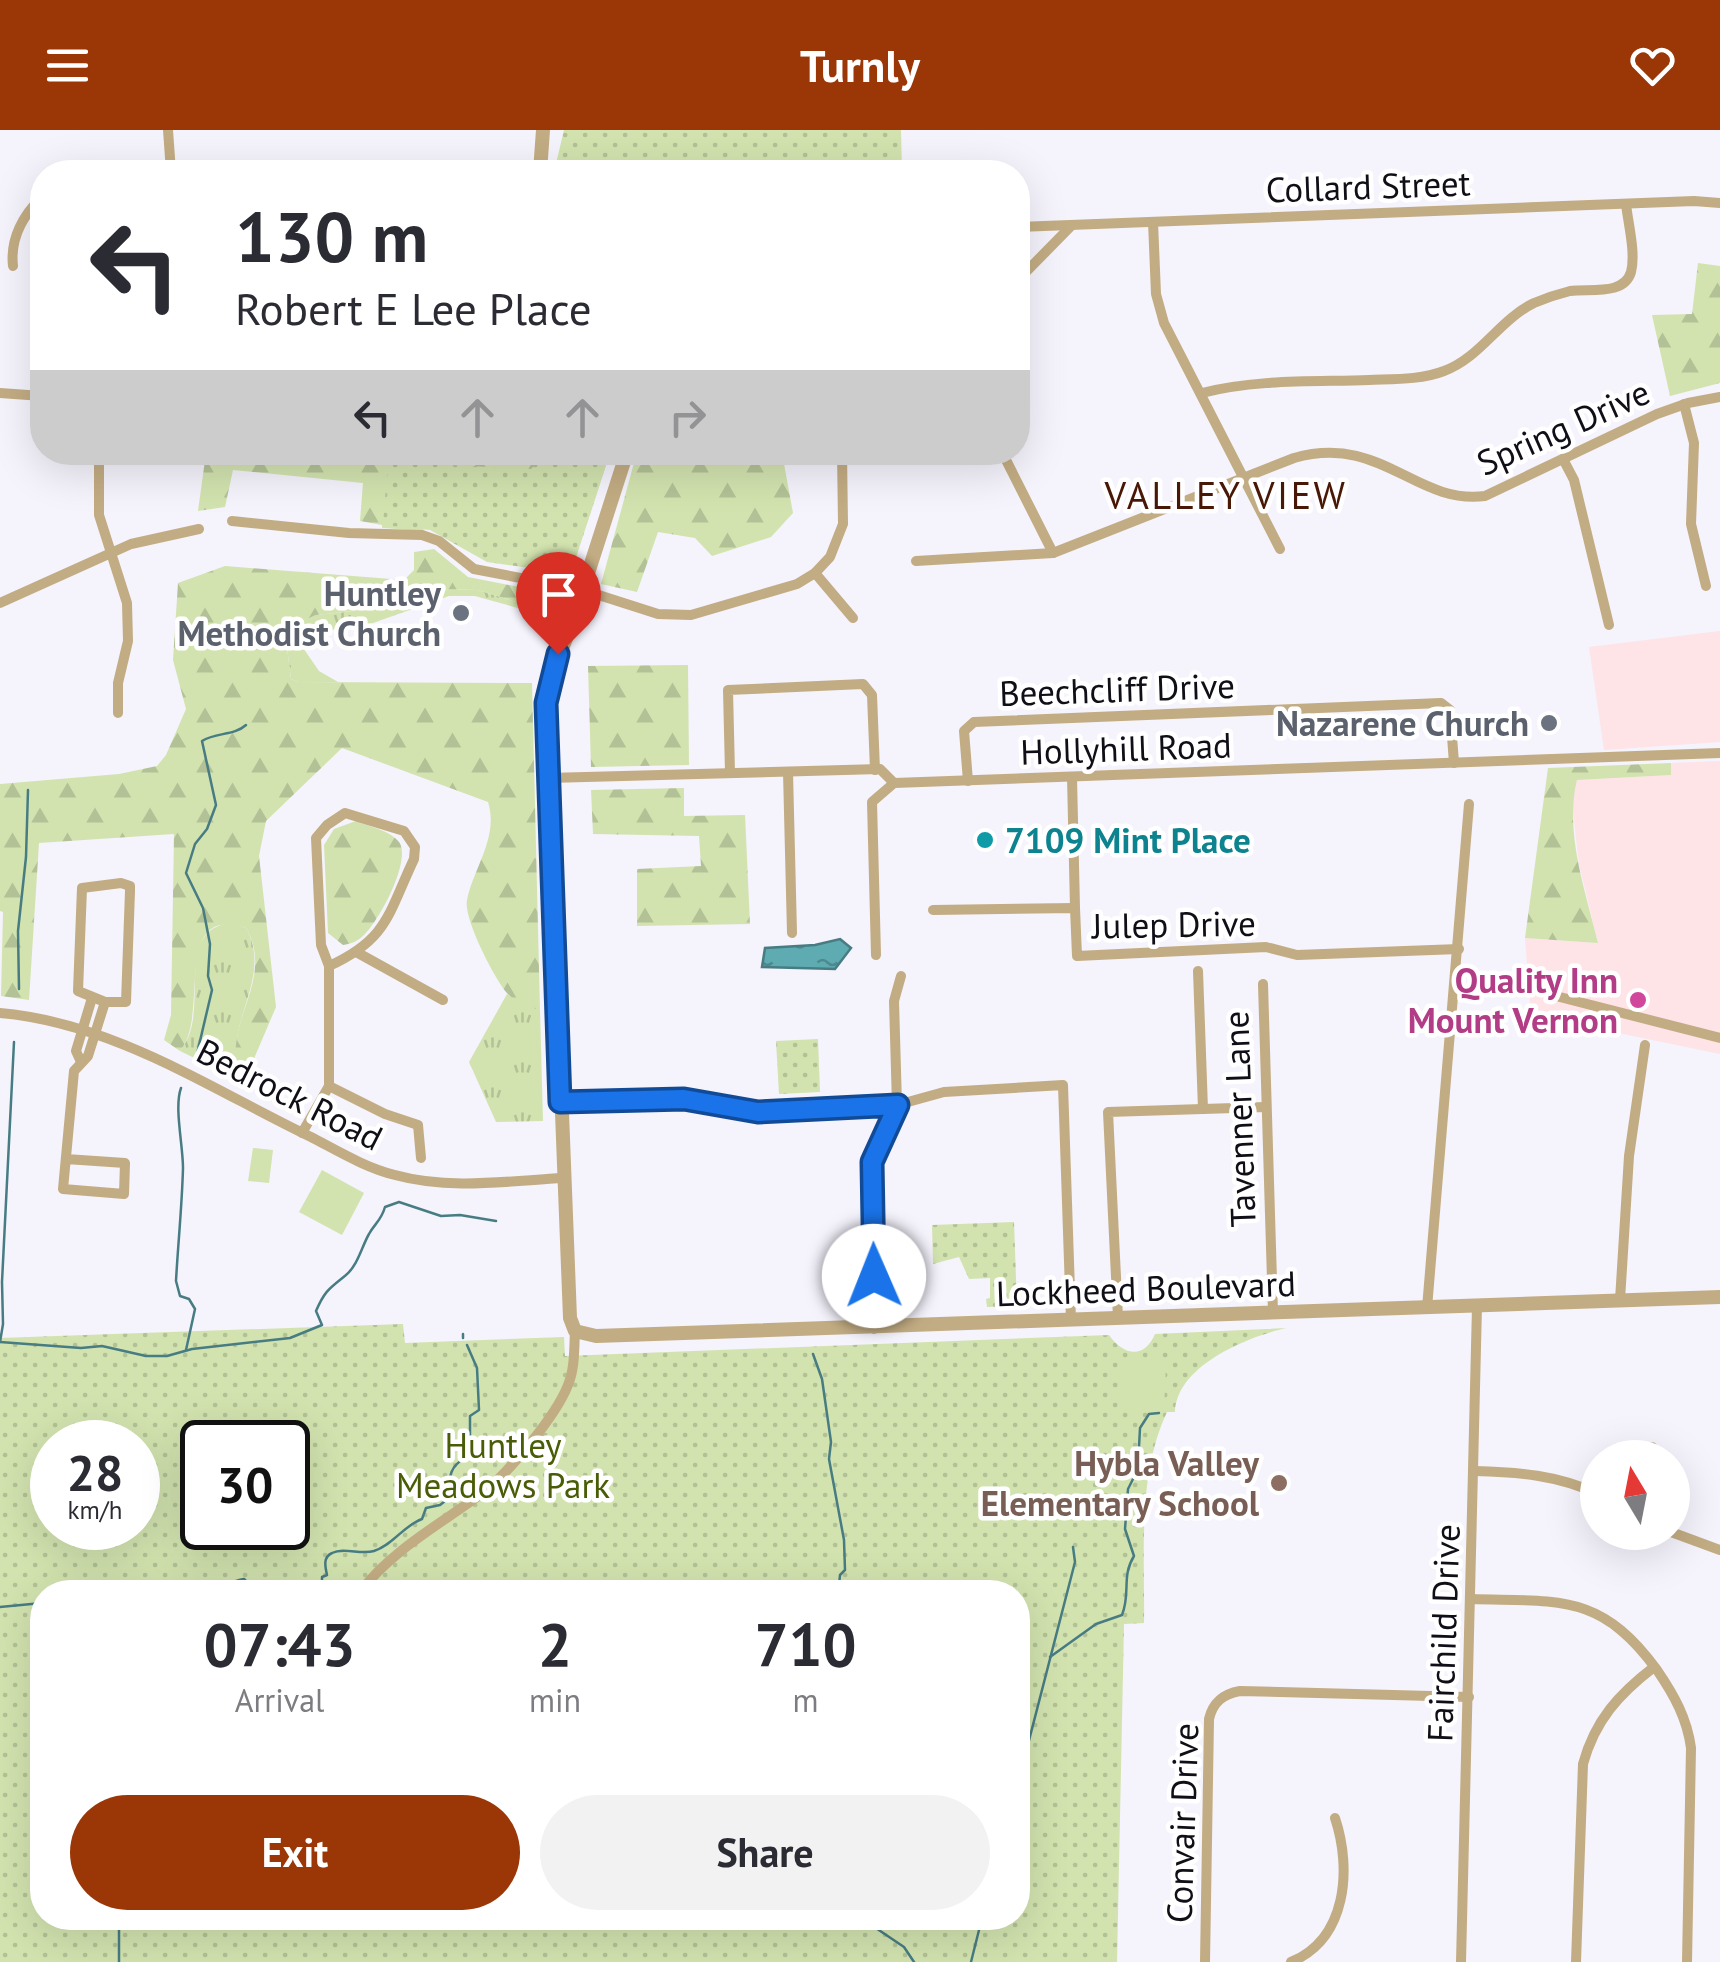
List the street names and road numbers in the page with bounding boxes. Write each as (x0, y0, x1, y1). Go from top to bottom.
street label: Collard Street (1265, 159, 1471, 213)
street label: Spring Drive (1469, 368, 1657, 486)
street label: Beechcliff Drive (998, 662, 1236, 716)
street label: Hollyhill Road (1020, 721, 1232, 775)
street label: Julep Drive (1090, 900, 1256, 948)
street label: Tavenner Lane (1212, 1010, 1266, 1228)
street label: Bedrock Road (189, 1028, 391, 1160)
street label: Lockheed Boulevard (995, 1260, 1297, 1316)
street label: Fairchild Drive (1416, 1523, 1470, 1743)
street label: Convair Drive (1156, 1722, 1208, 1924)

